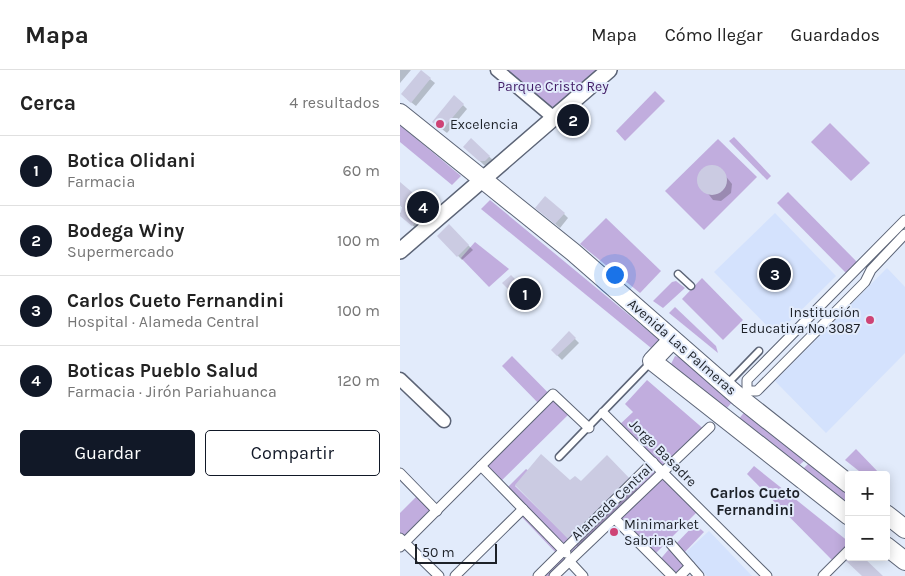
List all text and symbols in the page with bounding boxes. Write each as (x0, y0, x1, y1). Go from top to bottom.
text: Mapa (25, 21, 89, 49)
text: Mapa (591, 24, 637, 46)
text: Cómo llegar (665, 24, 763, 46)
text: Guardados (791, 24, 880, 46)
park label: Parque Cristo Rey (497, 78, 609, 95)
text: Cerca (20, 91, 76, 115)
text: 4 resultados (289, 93, 380, 112)
pin: 2 (557, 101, 589, 139)
place label: Excelencia (450, 116, 518, 133)
marker: Excelencia (434, 118, 446, 130)
text: Botica Olidani (67, 150, 196, 172)
text: 1 (33, 161, 39, 180)
text: 60 m (343, 161, 380, 180)
text: Farmacia (67, 172, 135, 191)
pin: 4 (407, 188, 439, 226)
text: Bodega Winy (67, 220, 184, 242)
text: 2 (31, 231, 41, 250)
text: 100 m (337, 231, 380, 250)
text: Supermercado (67, 242, 174, 261)
pin: 3 (759, 255, 791, 293)
your location (602, 262, 628, 288)
pin: 1 (509, 275, 541, 313)
text: Carlos Cueto Fernandini (67, 290, 284, 312)
street label: Avenida Las Palmeras (624, 295, 740, 399)
text: 3 (31, 301, 41, 320)
text: 100 m (337, 301, 380, 320)
place label: Institución Educativa Nº 3087 (741, 304, 860, 337)
text: Hospital · Alameda Central (67, 312, 259, 331)
marker: Institución Educativa Nº 3087 (864, 314, 876, 326)
text: Boticas Pueblo Salud (67, 360, 258, 382)
text: 4 (31, 371, 41, 390)
text: 120 m (337, 371, 380, 390)
text: Farmacia · Jirón Pariahuanca (67, 382, 277, 401)
street label: Jorge Basadre (626, 416, 700, 490)
button: Guardar (20, 430, 195, 476)
button: Compartir (205, 430, 380, 476)
street label: Alameda Central (568, 460, 656, 544)
map controls (845, 471, 890, 561)
button: + (845, 471, 890, 516)
district label: Carlos Cueto Fernandini (710, 484, 800, 519)
place label: Minimarket Sabrina (624, 516, 699, 549)
button: − (845, 516, 890, 561)
marker: Minimarket Sabrina (608, 526, 620, 538)
scale bar (415, 541, 498, 564)
text: 50 m (422, 544, 455, 561)

